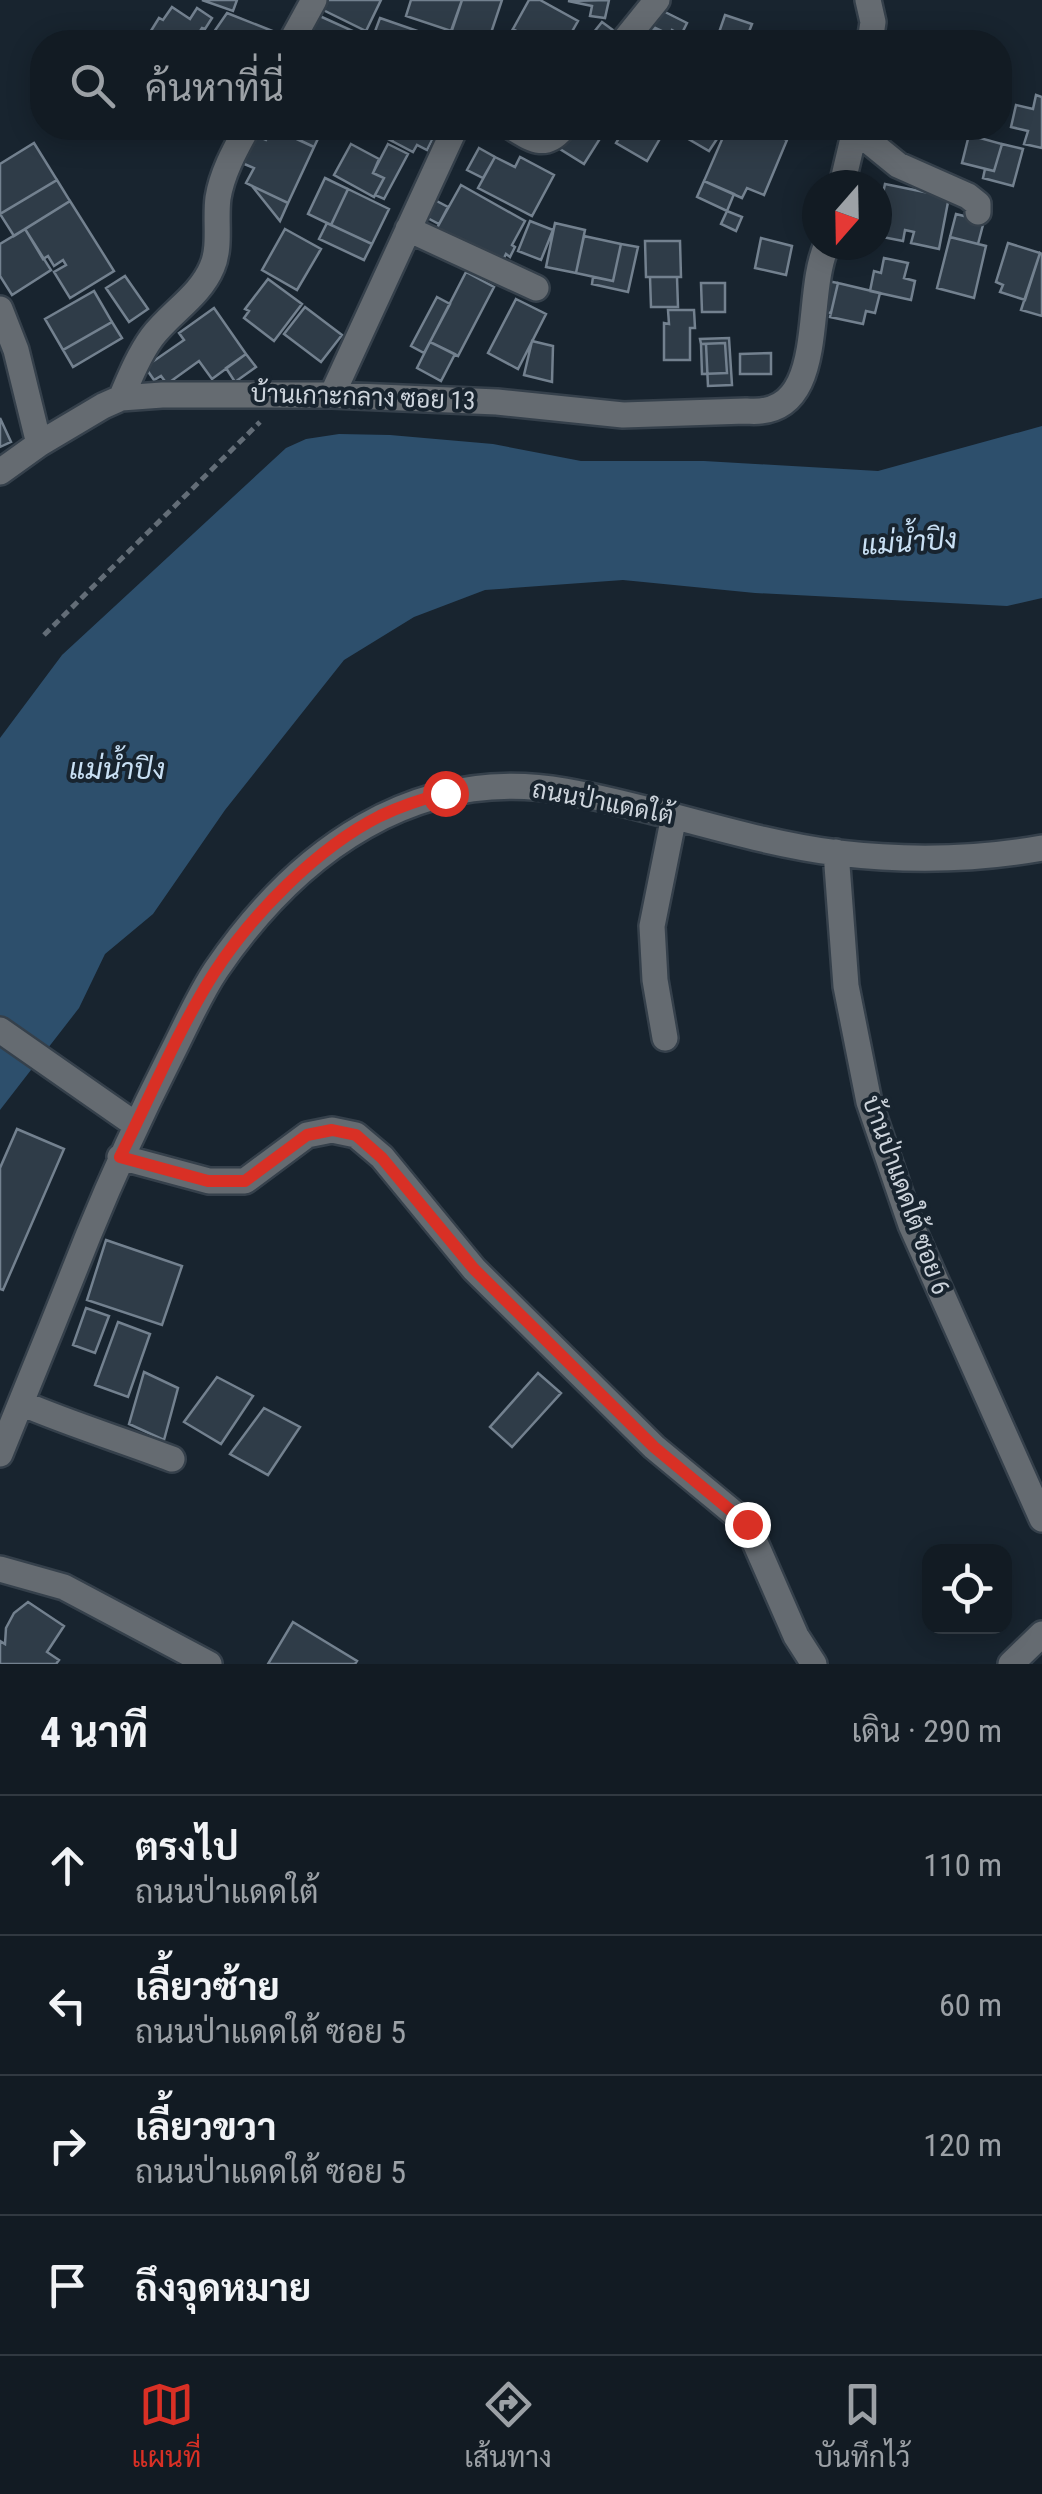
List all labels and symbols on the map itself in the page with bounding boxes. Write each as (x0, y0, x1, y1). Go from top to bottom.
north arrow (802, 170, 892, 260)
street label: บ้านเกาะกลาง ซอย 13 (250, 378, 476, 415)
water label: แม่น้ำปิง (859, 514, 958, 562)
water label: แม่น้ำปิง (69, 745, 165, 786)
route start (423, 771, 469, 817)
street label: ถนนป่าแดดใต้ (530, 772, 677, 830)
street label: บ้านป่าแดดใต้ ซอย 6 (857, 1091, 957, 1298)
route end (725, 1502, 771, 1548)

